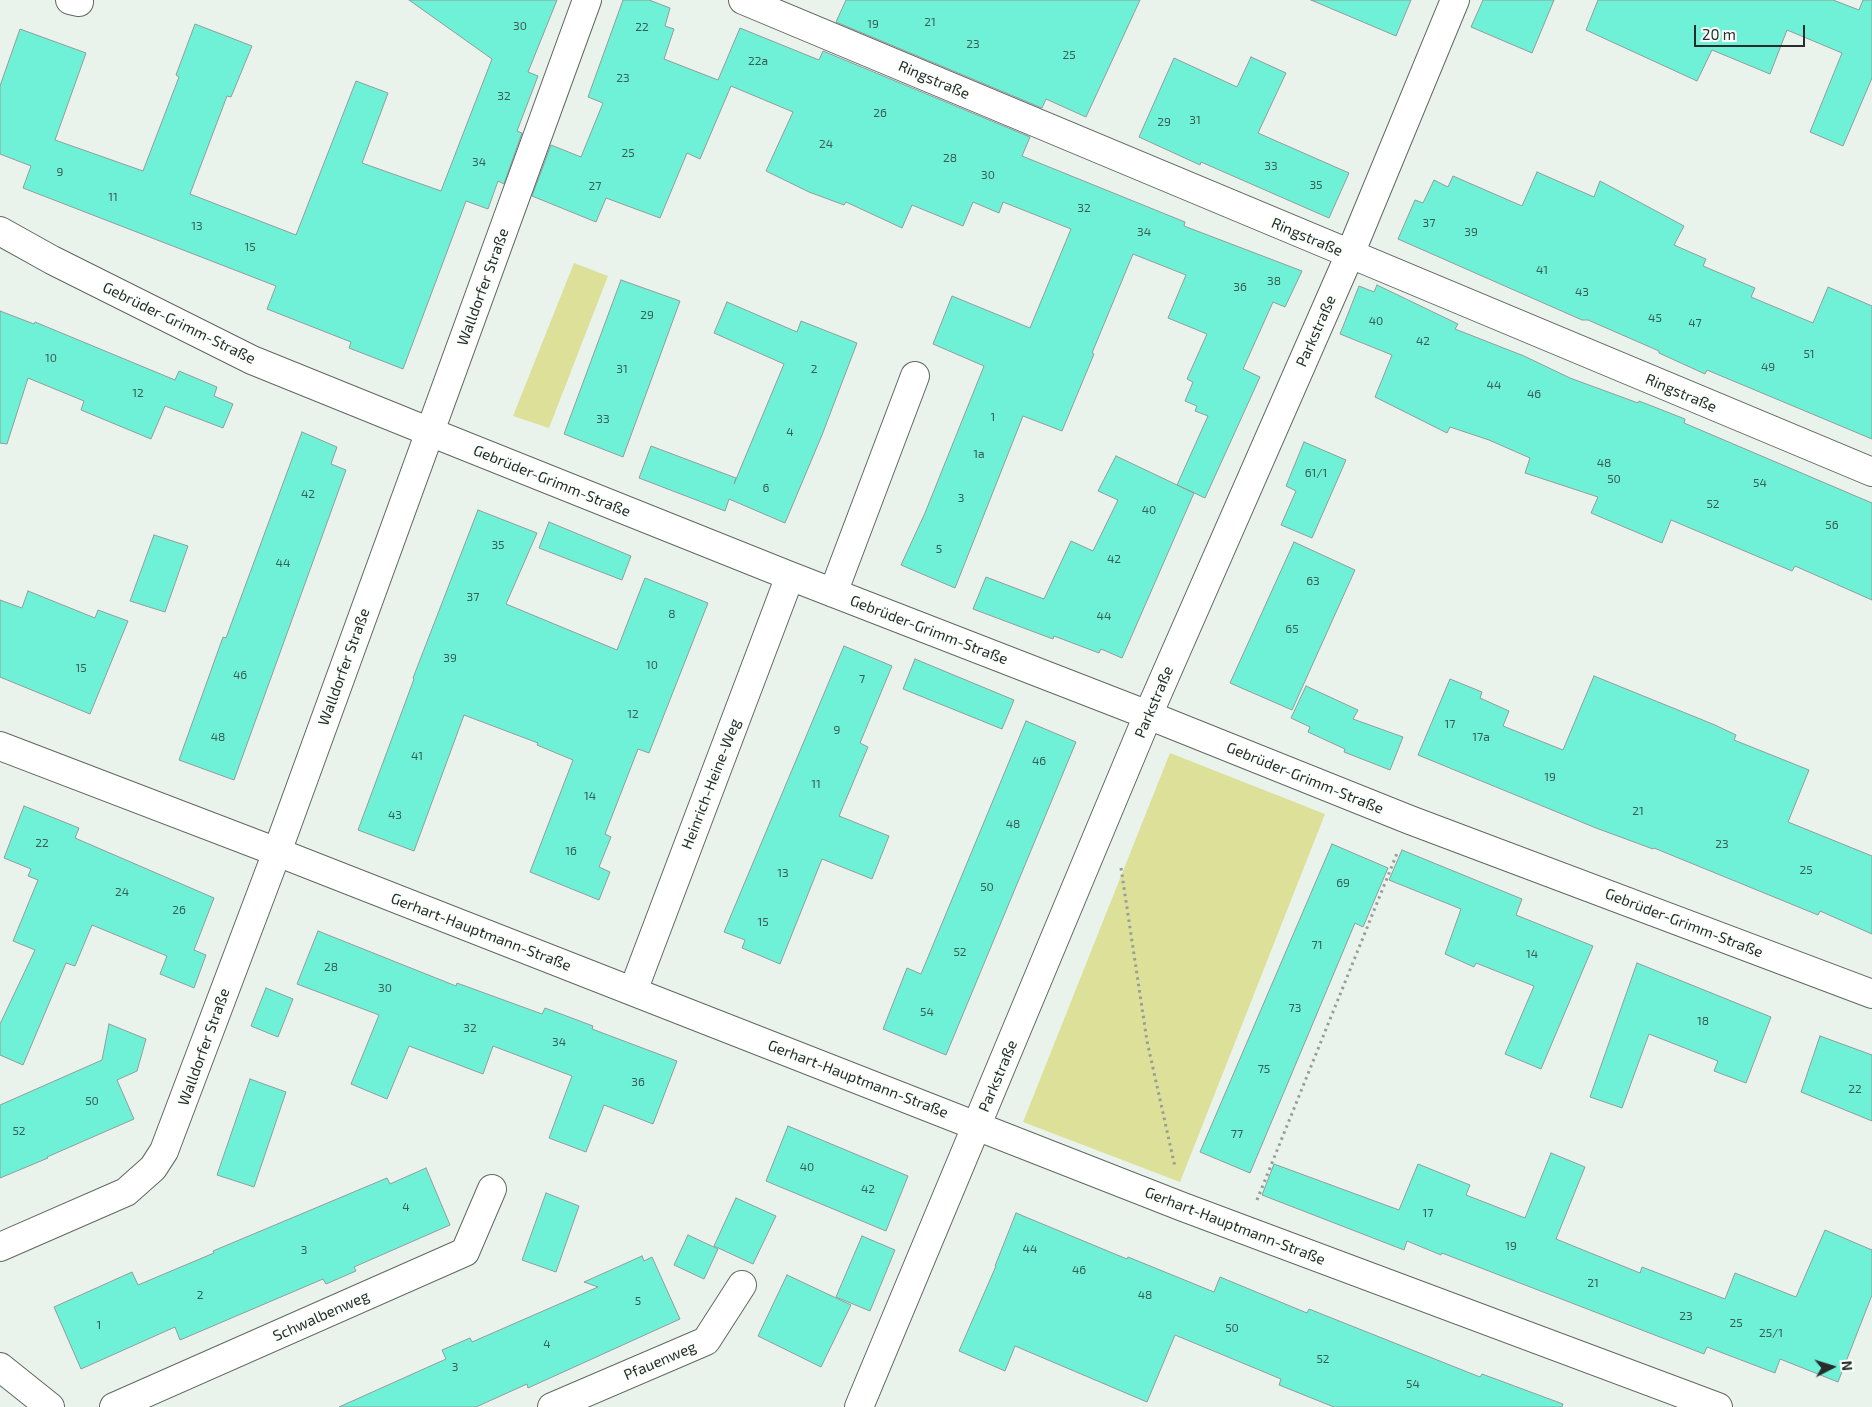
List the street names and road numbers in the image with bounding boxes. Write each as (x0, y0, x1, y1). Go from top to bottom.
street label: Ringstraße (896, 57, 972, 103)
street label: Ringstraße (1269, 214, 1345, 260)
street label: Walldorfer Straße (453, 226, 513, 348)
street label: Gebrüder-Grimm-Straße (100, 278, 258, 368)
street label: Parkstraße (1292, 292, 1340, 370)
street label: Ringstraße (1643, 370, 1719, 416)
street label: Gebrüder-Grimm-Straße (471, 441, 633, 521)
street label: Gebrüder-Grimm-Straße (847, 592, 1011, 668)
street label: Walldorfer Straße (314, 606, 374, 728)
street label: Parkstraße (1131, 663, 1177, 741)
street label: Heinrich-Heine-Weg (678, 716, 744, 852)
street label: Gebrüder-Grimm-Straße (1224, 738, 1386, 818)
street label: Gebrüder-Grimm-Straße (1602, 885, 1766, 961)
street label: Gerhart-Hauptmann-Straße (388, 889, 574, 975)
street label: Walldorfer Straße (174, 986, 234, 1108)
street label: Gerhart-Hauptmann-Straße (765, 1036, 951, 1122)
street label: Parkstraße (975, 1037, 1021, 1115)
street label: Gerhart-Hauptmann-Straße (1142, 1183, 1328, 1269)
street label: Schwalbenweg (270, 1287, 372, 1345)
street label: Pfauenweg (621, 1338, 699, 1384)

